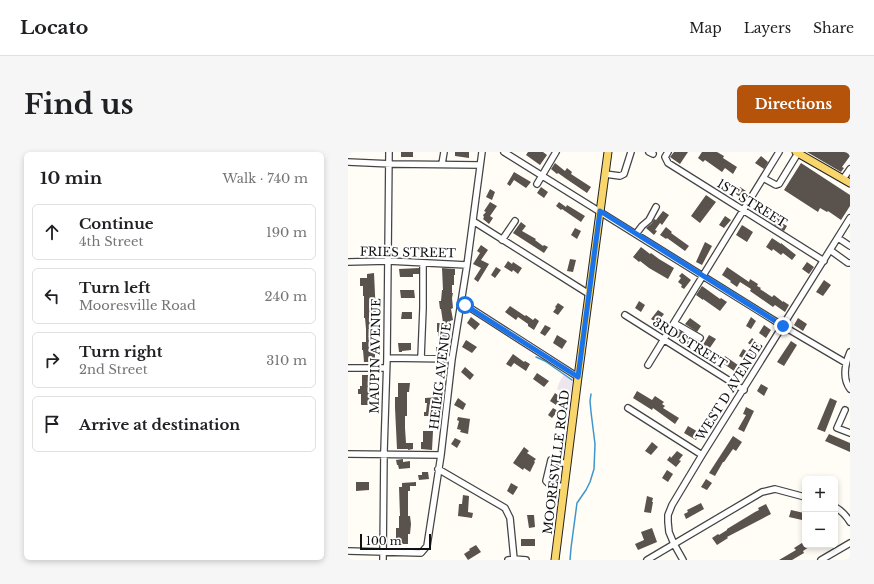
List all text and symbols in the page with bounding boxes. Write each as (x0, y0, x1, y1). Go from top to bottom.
text: Locato (20, 16, 88, 39)
text: Map (689, 19, 722, 37)
text: Layers (744, 19, 791, 37)
text: Share (813, 19, 854, 37)
button: Directions (737, 85, 850, 123)
text: Find us (24, 87, 134, 122)
text: 10 min (40, 168, 102, 189)
text: Walk · 740 m (223, 170, 308, 187)
street label: 1ST STREET (714, 176, 790, 231)
text: Continue (79, 214, 154, 233)
icon: ahead (41, 221, 63, 243)
text: 190 m (266, 224, 307, 241)
text: 4th Street (79, 233, 143, 250)
street label: FRIES STREET (360, 244, 457, 260)
text: Turn left (79, 278, 150, 297)
icon: left (41, 285, 63, 307)
text: 240 m (264, 288, 307, 305)
route start (456, 296, 474, 314)
text: Mooresville Road (79, 297, 196, 314)
street label: MAUPIN AVENUE (366, 298, 384, 414)
street label: 3RD STREET (650, 314, 730, 372)
route end (774, 317, 792, 335)
street label: HEILIG AVENUE (426, 321, 454, 430)
street label: WEST D AVENUE (692, 339, 765, 444)
text: Turn right (79, 342, 162, 361)
icon: right (41, 349, 63, 371)
text: 310 m (266, 352, 307, 369)
text: 2nd Street (79, 361, 148, 378)
street label: MOORESVILLE ROAD (540, 389, 572, 535)
icon: arrive (41, 413, 63, 435)
text: Arrive at destination (79, 415, 240, 434)
map controls (802, 476, 838, 548)
button: + (802, 476, 838, 512)
button: − (802, 512, 838, 548)
scale bar (360, 532, 431, 551)
text: 100 m (366, 534, 402, 548)

